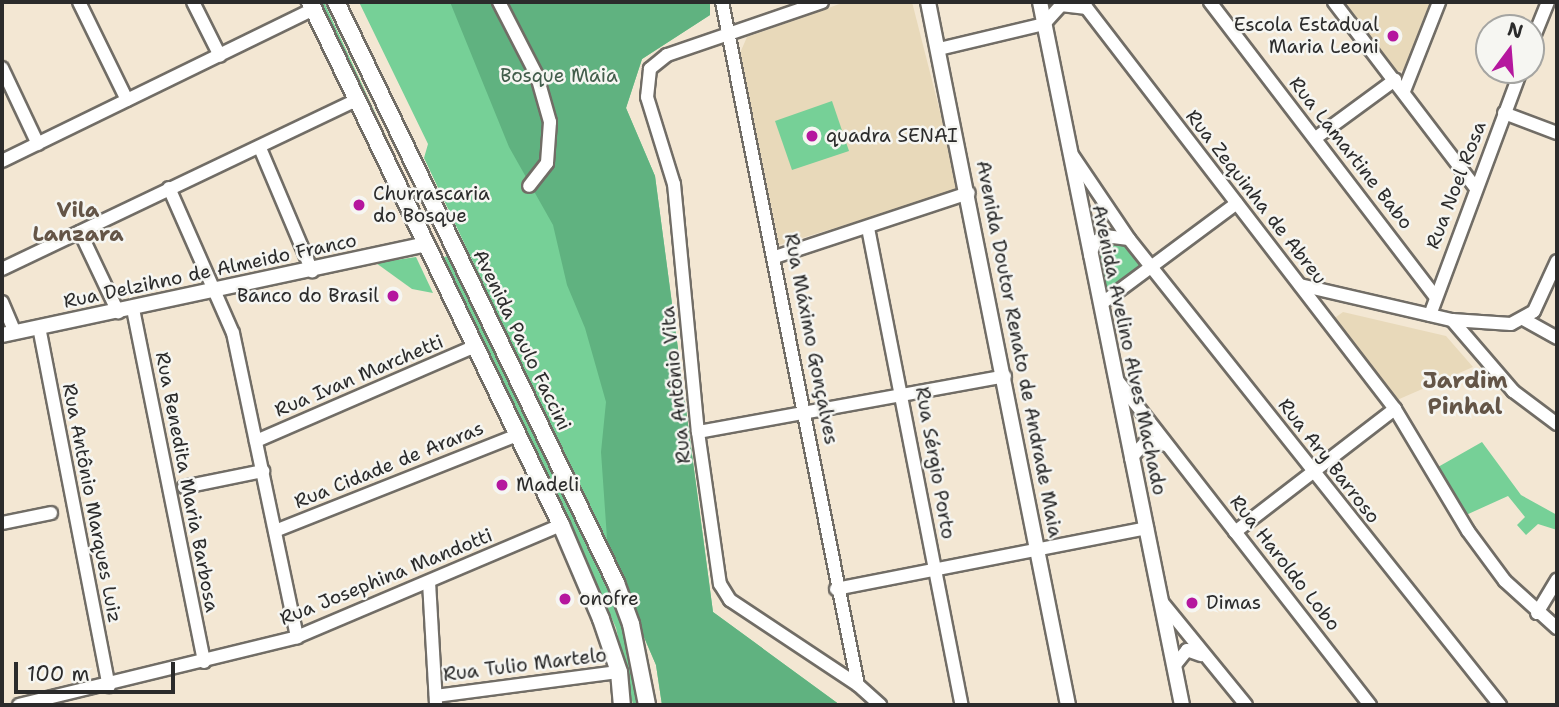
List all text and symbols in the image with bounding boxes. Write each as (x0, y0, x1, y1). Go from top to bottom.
place label: Escola Estadual Maria Leoni (1234, 14, 1379, 58)
north arrow (1475, 14, 1545, 84)
text: N (1505, 16, 1526, 44)
marker: Escola Estadual Maria Leoni (1385, 28, 1401, 44)
park label: Bosque Maia (500, 65, 618, 87)
street label: Rua Lamartine Babo (1284, 72, 1418, 234)
street label: Rua Zequinha de Abreu (1181, 105, 1331, 289)
street label: Rua Noel Rosa (1421, 118, 1491, 252)
place label: quadra SENAI (826, 125, 958, 147)
marker: quadra SENAI (804, 128, 820, 144)
street label: Avenida Doutor Renato de Andrade Maia (971, 159, 1067, 539)
place label: Churrascaria do Bosque (373, 183, 490, 227)
district label: Vila Lanzara (33, 197, 123, 247)
marker: Churrascaria do Bosque (351, 197, 367, 213)
street label: Avenida Avelino Alves Machado (1087, 203, 1171, 497)
street label: Rua Delzihno de Almeido Franco (61, 229, 359, 313)
street label: Rua Máximo Gonçalves (779, 231, 843, 447)
street label: Avenida Paulo Faccini (468, 246, 576, 434)
place label: Banco do Brasil (237, 285, 379, 307)
marker: Banco do Brasil (385, 288, 401, 304)
street label: Rua Antônio Vita (656, 305, 696, 465)
street label: Rua Ivan Marchetti (271, 330, 447, 422)
street label: Rua Benedita Maria Barbosa (151, 350, 223, 614)
district label: Jardim Pinhal (1422, 366, 1508, 420)
street label: Rua Antônio Marques Luiz (58, 381, 126, 625)
street label: Rua Sérgio Porto (910, 385, 960, 541)
street label: Rua Ary Barroso (1273, 394, 1385, 528)
street label: Rua Cidade de Araras (291, 417, 487, 513)
place label: Madeli (516, 474, 579, 496)
marker: Madeli (494, 477, 510, 493)
street label: Rua Haroldo Lobo (1225, 491, 1345, 635)
street label: Rua Josephina Mandotti (276, 524, 496, 630)
place label: onofre (579, 588, 639, 610)
marker: onofre (557, 591, 573, 607)
place label: Dimas (1206, 592, 1261, 614)
marker: Dimas (1184, 595, 1200, 611)
street label: Rua Tulio Martelo (442, 644, 608, 686)
scale bar (18, 648, 178, 692)
text: 100 m (27, 660, 90, 688)

